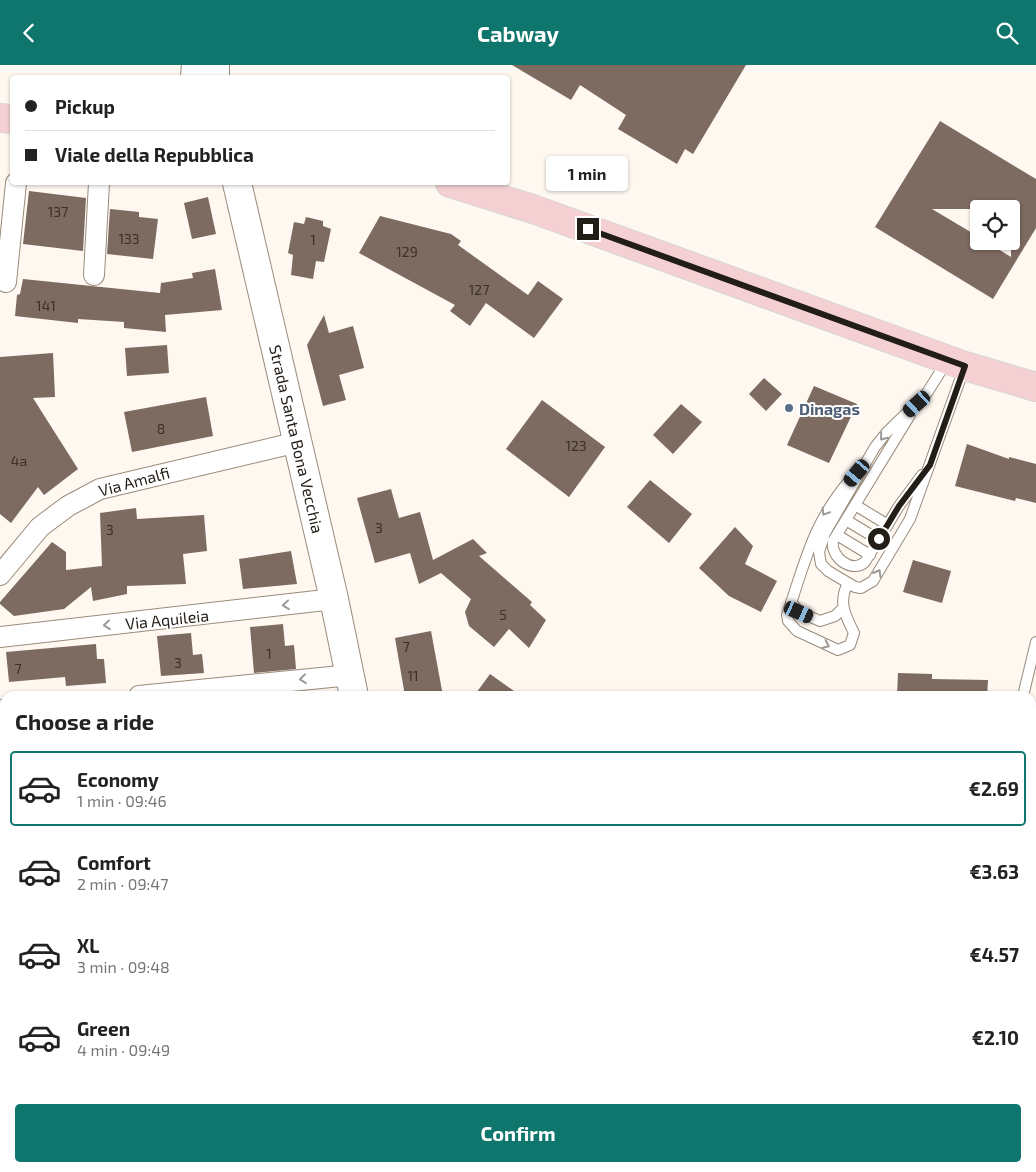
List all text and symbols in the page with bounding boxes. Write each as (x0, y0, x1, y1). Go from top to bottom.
icon: back (15, 19, 43, 47)
icon: search (993, 19, 1021, 47)
text: Cabway (477, 20, 559, 46)
text: Pickup (55, 95, 115, 118)
text: Viale della Repubblica (55, 143, 254, 166)
callout: 1 min (547, 156, 629, 191)
text: 1 min (568, 164, 606, 183)
map controls (970, 200, 1020, 250)
button: locate (970, 200, 1020, 250)
house number: 137 (48, 203, 68, 220)
route end (577, 218, 599, 240)
house number: 133 (118, 230, 140, 247)
house number: 1 (310, 231, 316, 248)
house number: 129 (396, 243, 418, 260)
house number: 127 (469, 281, 489, 298)
house number: 141 (36, 297, 56, 314)
street label: Strada Santa Bona Vecchia (266, 343, 328, 535)
car (900, 388, 933, 420)
place label: Dinagas (799, 399, 860, 418)
marker: Dinagas (783, 402, 795, 414)
house number: 8 (157, 420, 165, 437)
one-way arrow (880, 431, 888, 440)
house number: 123 (565, 437, 587, 454)
house number: 4a (11, 452, 27, 469)
car (841, 457, 872, 489)
street label: Via Amalfi (96, 462, 172, 500)
one-way arrow (822, 507, 832, 516)
house number: 3 (375, 519, 383, 536)
house number: 3 (106, 521, 114, 538)
route start (868, 528, 890, 550)
one-way arrow (871, 569, 881, 578)
one-way arrow (282, 599, 290, 610)
car (782, 599, 815, 625)
street label: Via Aquileia (124, 605, 210, 633)
house number: 5 (499, 606, 507, 623)
one-way arrow (103, 619, 111, 630)
house number: 7 (402, 638, 410, 655)
one-way arrow (821, 638, 830, 649)
house number: 1 (266, 645, 272, 662)
house number: 3 (174, 654, 182, 671)
house number: 7 (14, 660, 22, 677)
house number: 11 (407, 667, 419, 684)
one-way arrow (298, 673, 306, 684)
text: Choose a ride (15, 708, 154, 734)
icon: car (17, 766, 62, 811)
text: Economy (77, 768, 159, 791)
text: €2.69 (969, 777, 1019, 800)
text: 1 min · 09:46 (77, 791, 167, 810)
icon: car (17, 849, 62, 894)
text: Comfort (77, 851, 151, 874)
text: €3.63 (969, 860, 1019, 883)
text: 2 min · 09:47 (77, 874, 168, 893)
icon: car (17, 932, 62, 977)
text: XL (77, 934, 99, 957)
text: €4.57 (970, 943, 1019, 966)
text: 3 min · 09:48 (77, 957, 170, 976)
icon: car (17, 1015, 62, 1060)
text: Green (77, 1017, 130, 1040)
text: €2.10 (972, 1026, 1019, 1049)
text: 4 min · 09:49 (77, 1040, 170, 1059)
button: Confirm (15, 1104, 1021, 1162)

